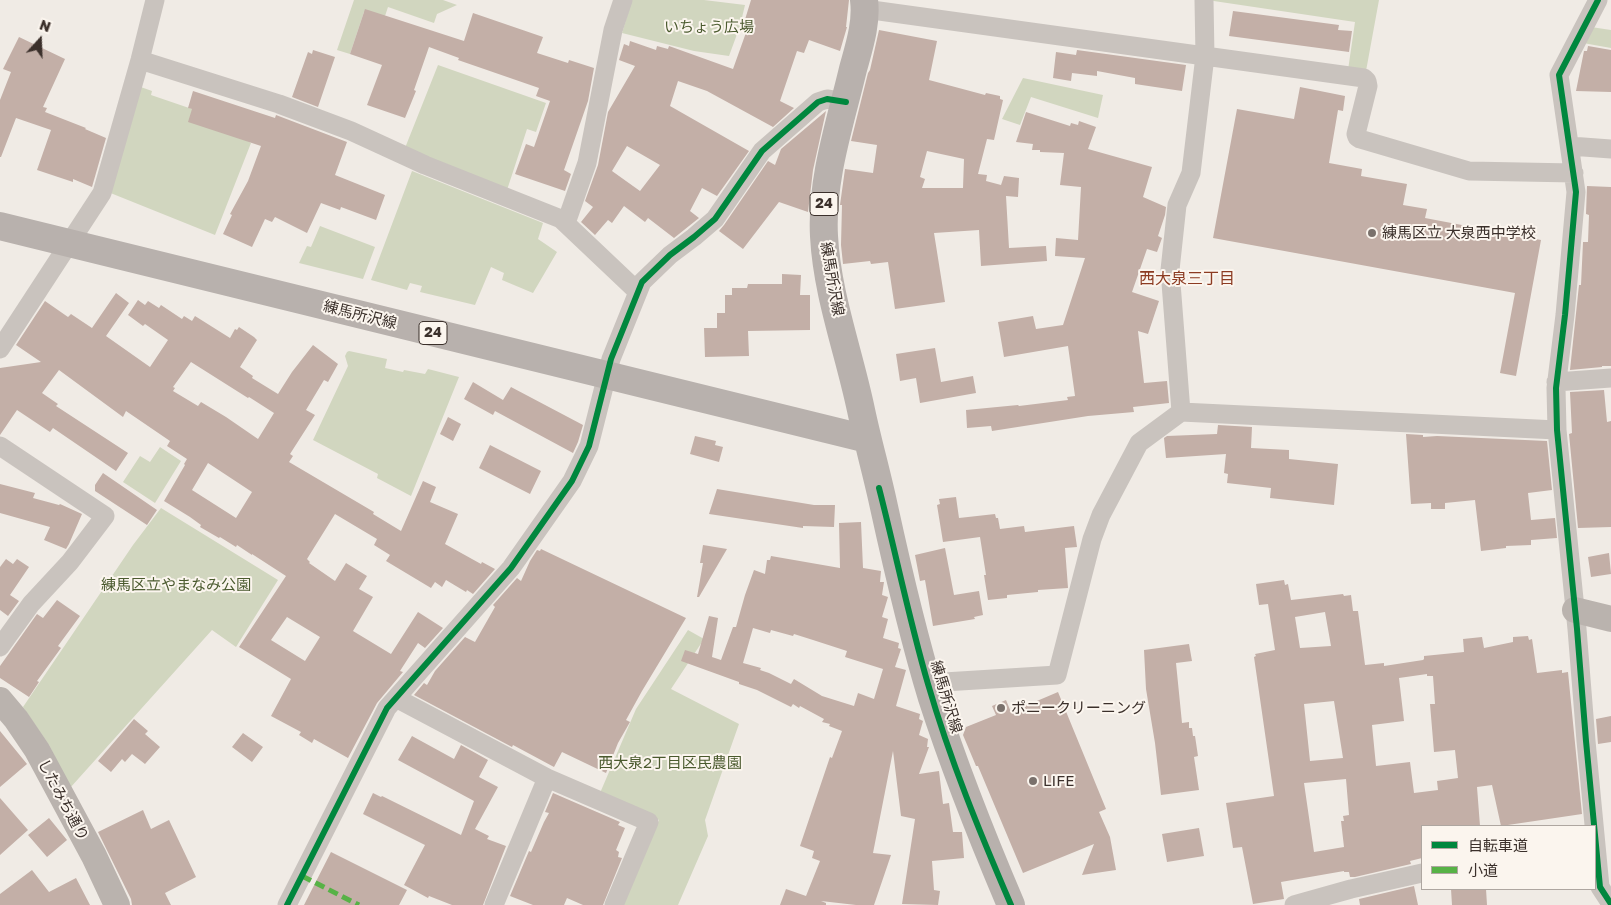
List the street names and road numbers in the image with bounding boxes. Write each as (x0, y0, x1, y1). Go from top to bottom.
road number: 24 (810, 192, 838, 215)
street label: 練馬所沢線 (817, 241, 847, 317)
street label: 練馬所沢線 (321, 297, 399, 333)
road number: 24 (419, 322, 447, 344)
street label: 練馬所沢線 (926, 659, 966, 735)
street label: したみち通り (34, 756, 92, 844)

